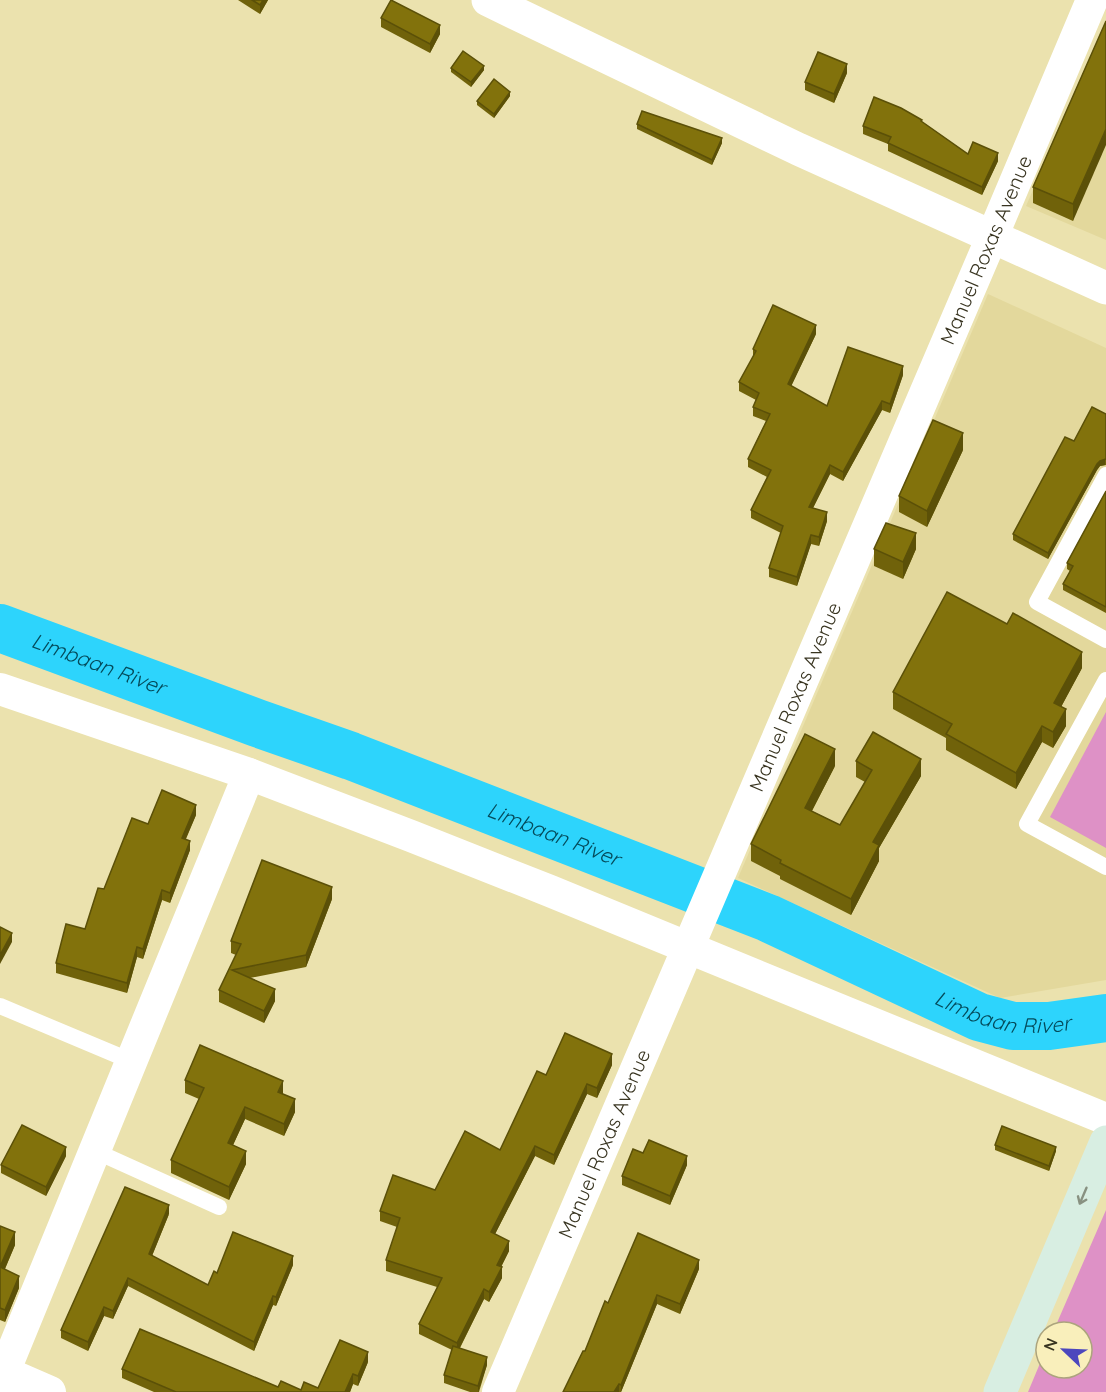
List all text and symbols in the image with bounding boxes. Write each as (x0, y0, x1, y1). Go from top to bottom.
street label: Manuel Roxas Avenue (934, 151, 1037, 348)
street label: Manuel Roxas Avenue (743, 598, 846, 795)
water label: Limbaan River (28, 627, 172, 701)
water label: Limbaan River (484, 796, 627, 872)
water label: Limbaan River (931, 984, 1075, 1039)
street label: Manuel Roxas Avenue (552, 1045, 655, 1242)
one-way arrow (1077, 1187, 1088, 1205)
north arrow (1034, 1320, 1094, 1380)
text: N (1039, 1335, 1062, 1353)

